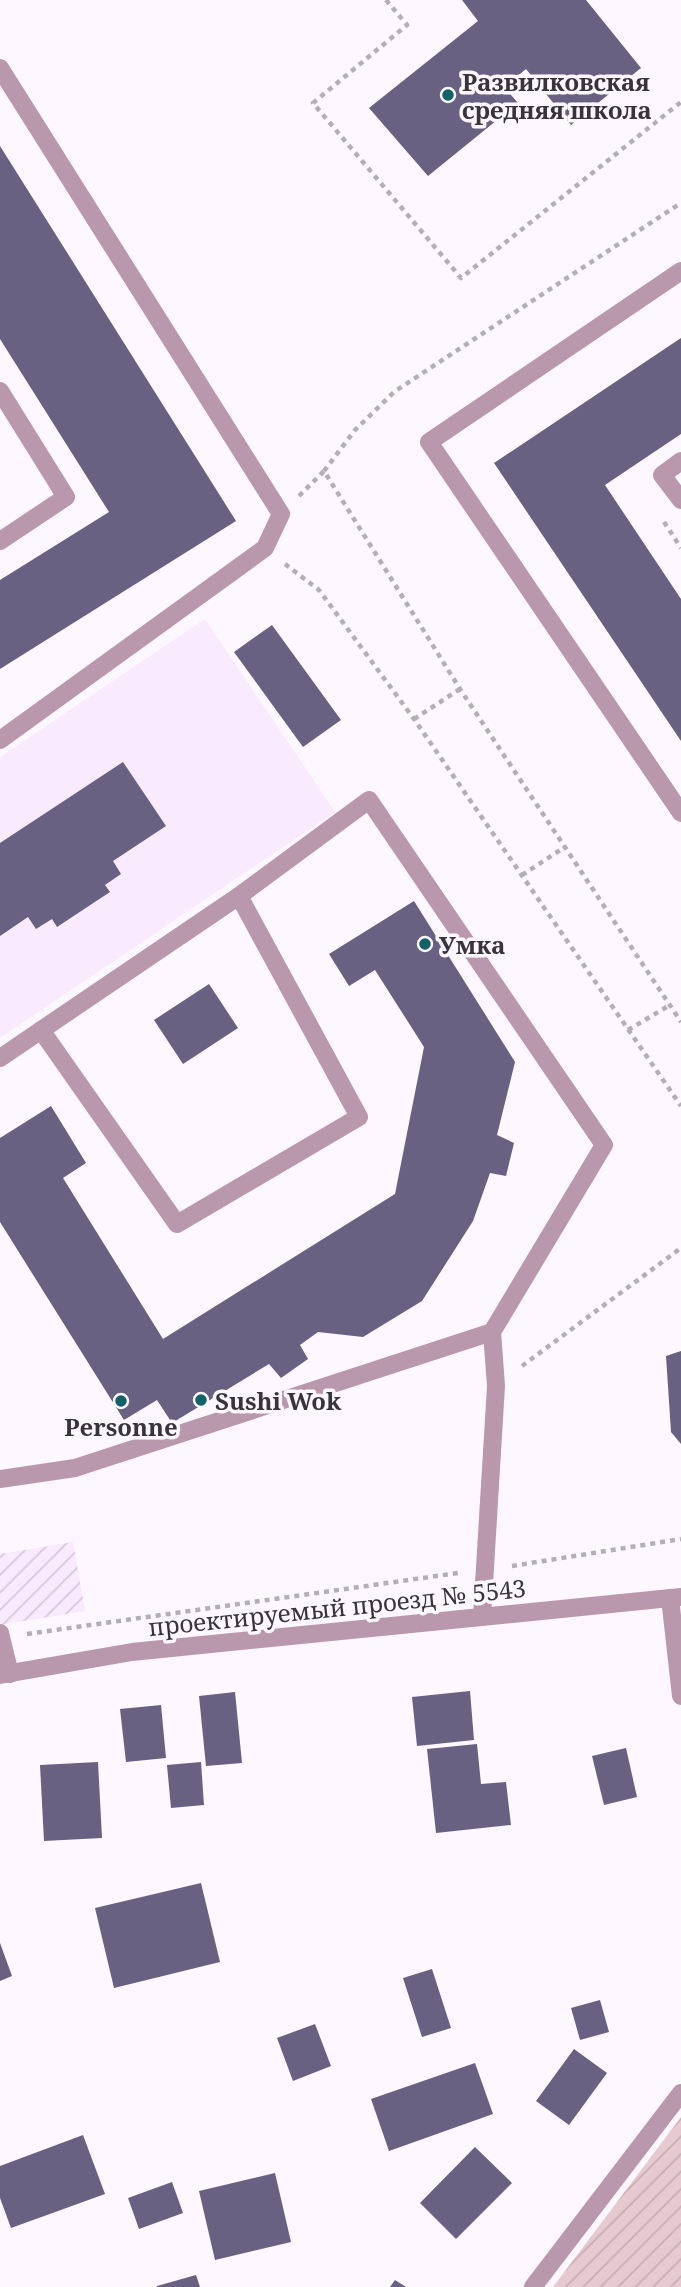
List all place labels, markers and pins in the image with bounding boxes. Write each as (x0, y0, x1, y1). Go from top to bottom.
place label: Развилковская средняя школа (462, 65, 652, 126)
marker: Развилковская средняя школа (440, 87, 456, 103)
place label: Умка (439, 928, 505, 961)
marker: Умка (417, 936, 433, 952)
place label: Sushi Wok (215, 1384, 342, 1417)
marker: Sushi Wok (193, 1392, 209, 1408)
marker: Personne (113, 1393, 129, 1409)
place label: Personne (64, 1410, 178, 1443)

